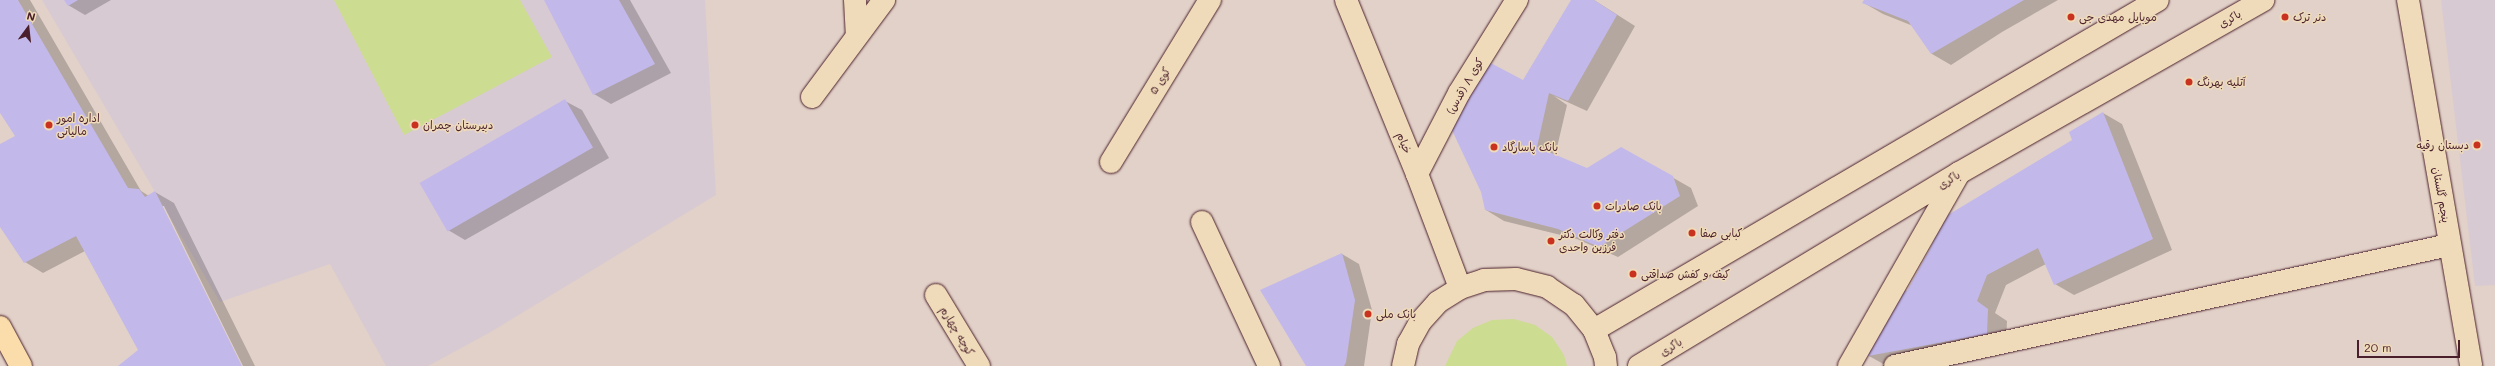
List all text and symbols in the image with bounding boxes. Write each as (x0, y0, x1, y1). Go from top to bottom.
street label: باکری (2216, 7, 2244, 31)
north arrow (8, 8, 48, 48)
text: N (25, 8, 37, 24)
place label: موبایل مهدی جی (2079, 10, 2157, 24)
place label: دنر ترک (2293, 10, 2326, 24)
marker: موبایل مهدی جی (2066, 12, 2076, 22)
marker: دنر ترک (2280, 12, 2290, 22)
street label: کوی ۸ (قدس) (1444, 56, 1486, 116)
street label: کوی ۵ (1147, 65, 1173, 97)
place label: آتلیه بهرنگ (2197, 75, 2246, 89)
marker: آتلیه بهرنگ (2184, 77, 2194, 87)
place label: اداره امور مالیاتی (57, 112, 100, 138)
place label: دبیرستان چمران (423, 118, 493, 132)
marker: اداره امور مالیاتی (44, 120, 54, 130)
marker: دبیرستان چمران (410, 120, 420, 130)
street label: خیام (1394, 130, 1414, 156)
place label: دبستان رقیه (2417, 138, 2469, 152)
place label: بانک پاسارگاد (1502, 140, 1558, 154)
marker: دبستان رقیه (2472, 140, 2482, 150)
marker: بانک پاسارگاد (1489, 142, 1499, 152)
street label: پنجم گلستان (2430, 166, 2452, 224)
street label: باکری (1935, 168, 1963, 192)
place label: بانک صادرات (1605, 199, 1662, 213)
marker: بانک صادرات (1592, 201, 1602, 211)
place label: کبابی صفا (1700, 226, 1743, 240)
place label: دفتر وکالت دکتر فرزین واحدی (1559, 228, 1624, 254)
marker: کبابی صفا (1687, 228, 1697, 238)
marker: دفتر وکالت دکتر فرزین واحدی (1546, 236, 1556, 246)
place label: کیف و کفش صداقتی (1641, 267, 1730, 281)
marker: کیف و کفش صداقتی (1628, 269, 1638, 279)
street label: کوچه چهارم (937, 304, 977, 358)
place label: بانک ملی (1376, 307, 1416, 321)
marker: بانک ملی (1363, 309, 1373, 319)
scale bar (2359, 332, 2462, 358)
street label: باکری (1657, 335, 1685, 359)
text: 20 m (2364, 339, 2392, 355)

